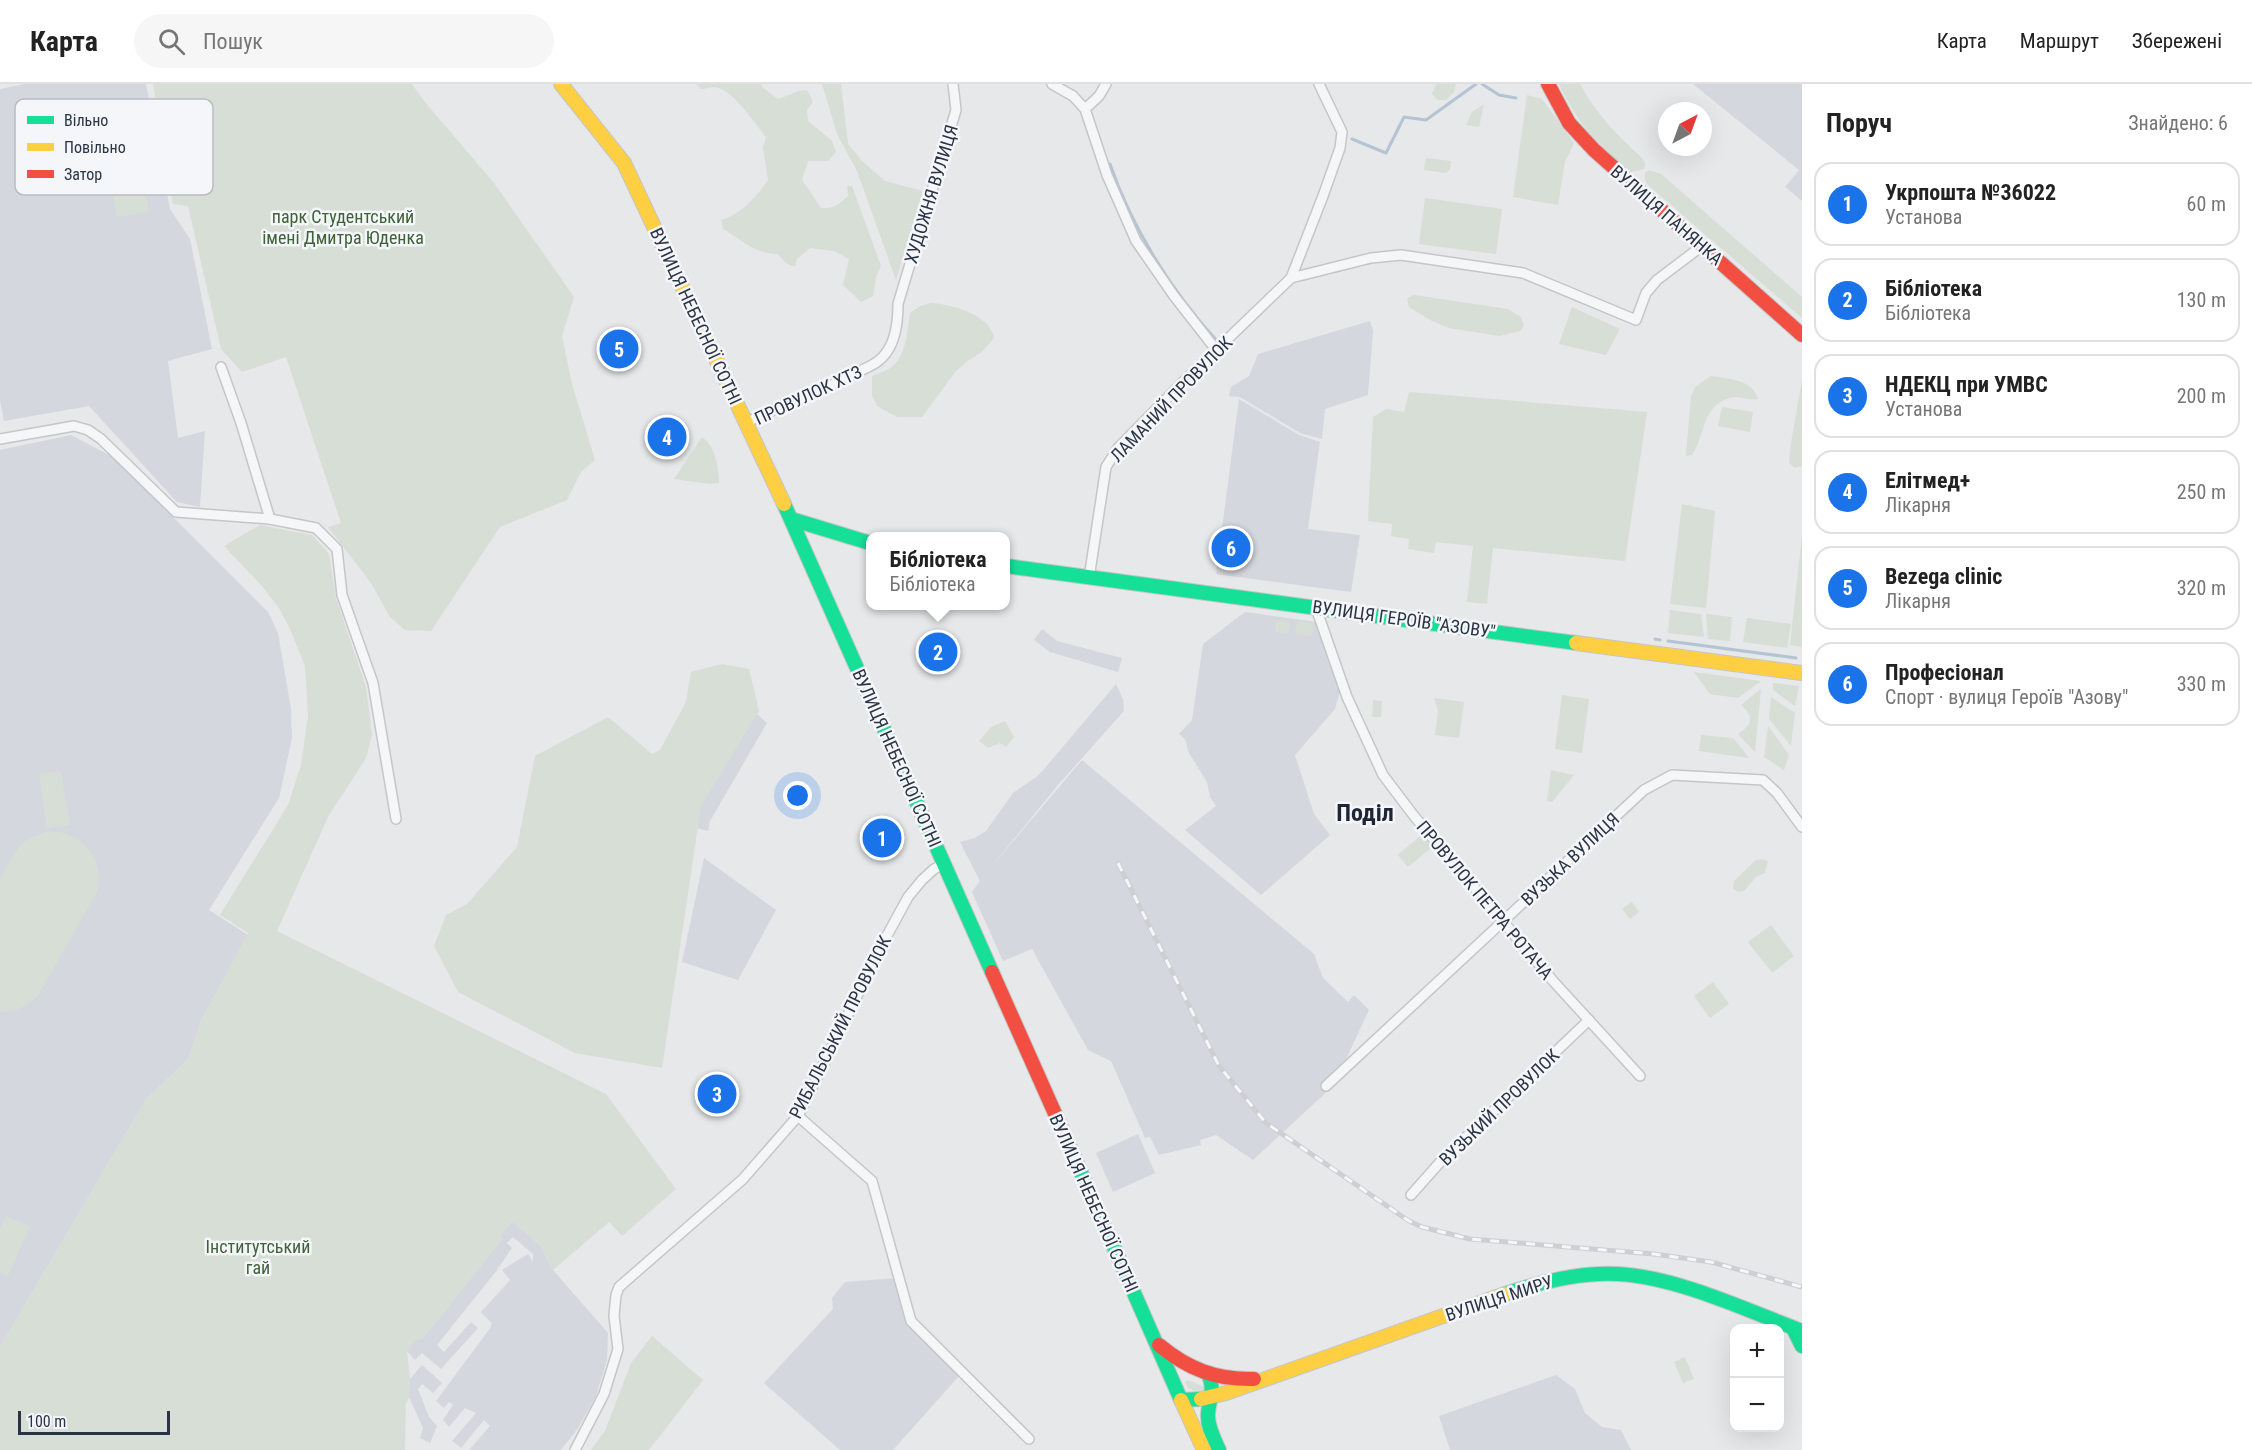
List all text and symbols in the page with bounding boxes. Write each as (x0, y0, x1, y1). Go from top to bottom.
search box (134, 14, 554, 68)
text: Карта (30, 25, 98, 58)
icon: search (155, 25, 188, 58)
text: Пошук (203, 29, 263, 54)
text: Карта (1937, 29, 1987, 53)
text: Маршрут (2020, 29, 2099, 53)
text: Збережені (2132, 29, 2222, 53)
legend (15, 99, 213, 195)
north arrow (1658, 102, 1712, 156)
text: Поруч (1826, 108, 1892, 138)
text: Вільно (64, 111, 108, 130)
text: Знайдено: 6 (2128, 111, 2228, 135)
street label: ХУДОЖНЯ ВУЛИЦЯ (900, 122, 962, 266)
text: Повільно (64, 138, 126, 157)
street label: ВУЛИЦЯ ПАНЯНКА (1607, 161, 1728, 270)
text: Затор (64, 165, 102, 184)
text: Укрпошта №36022 (1885, 180, 2056, 205)
text: 1 (1842, 192, 1853, 216)
text: 60 m (2187, 192, 2226, 216)
text: Установа (1885, 205, 1962, 229)
park label: парк Студентський імені Дмитра Юденка (262, 206, 424, 248)
street label: ВУЛИЦЯ НЕБЕСНОЇ СОТНІ (646, 224, 746, 408)
text: Бібліотека (1885, 276, 1982, 301)
text: 2 (1842, 288, 1853, 312)
text: 130 m (2177, 288, 2226, 312)
text: Бібліотека (1885, 301, 1971, 325)
pin: 5 (600, 326, 638, 372)
street label: ЛАМАНИЙ ПРОВУЛОК (1106, 332, 1236, 466)
street label: ПРОВУЛОК ХТЗ (751, 361, 865, 429)
text: НДЕКЦ при УМВС (1885, 372, 2048, 397)
text: 3 (1842, 384, 1853, 408)
text: 200 m (2177, 384, 2226, 408)
text: Установа (1885, 397, 1962, 421)
pin: 4 (648, 414, 686, 460)
text: Елітмед+ (1885, 468, 1970, 493)
text: 4 (1842, 480, 1853, 504)
text: 250 m (2177, 480, 2226, 504)
text: Лікарня (1885, 493, 1951, 517)
pin: 6 (1212, 526, 1250, 570)
popup (866, 532, 1010, 610)
text: Бібліотека (889, 547, 987, 572)
text: Bezega clinic (1885, 564, 2002, 589)
text: Бібліотека (889, 572, 976, 596)
text: 5 (1842, 576, 1853, 600)
text: 320 m (2177, 576, 2226, 600)
text: Лікарня (1885, 589, 1951, 613)
street label: ВУЛИЦЯ ГЕРОЇВ "АЗОВУ" (1311, 596, 1497, 642)
pin: 2 (918, 630, 958, 674)
text: Професіонал (1885, 660, 2004, 685)
street label: ВУЛИЦЯ НЕБЕСНОЇ СОТНІ (848, 666, 946, 850)
text: 6 (1842, 672, 1853, 696)
text: 330 m (2177, 672, 2226, 696)
text: Спорт · вулиця Героїв "Азову" (1885, 685, 2129, 709)
your location (783, 781, 812, 810)
district label: Поділ (1336, 799, 1394, 827)
street label: ВУЗЬКА ВУЛИЦЯ (1517, 808, 1623, 910)
pin: 1 (862, 816, 902, 861)
street label: ПРОВУЛОК ПЕТРА РОТАЧА (1412, 816, 1558, 984)
street label: РИБАЛЬСЬКИЙ ПРОВУЛОК (785, 932, 895, 1122)
street label: ВУЗЬКИЙ ПРОВУЛОК (1435, 1044, 1563, 1170)
pin: 3 (698, 1072, 736, 1116)
street label: ВУЛИЦЯ НЕБЕСНОЇ СОТНІ (1045, 1111, 1143, 1295)
park label: Інститутський гай (206, 1236, 310, 1278)
street label: ВУЛИЦЯ МИРУ (1443, 1271, 1555, 1325)
map controls (1730, 1324, 1784, 1432)
button: + (1730, 1324, 1784, 1378)
button: − (1730, 1378, 1784, 1432)
scale bar (18, 1408, 170, 1436)
text: 100 m (27, 1412, 66, 1431)

